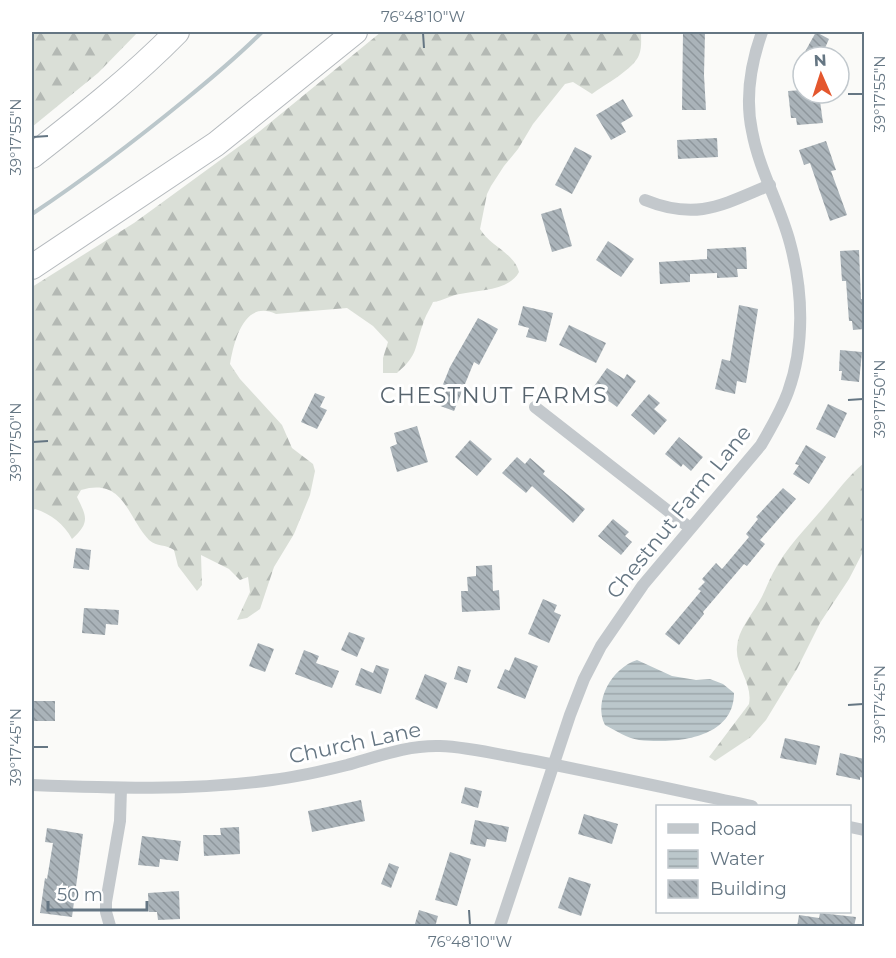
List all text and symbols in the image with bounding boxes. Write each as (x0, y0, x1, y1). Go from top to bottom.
text: 76°48'10"W (381, 7, 465, 26)
north arrow (791, 45, 851, 105)
text: N (813, 51, 827, 70)
text: 39°17'55"N (870, 55, 889, 133)
text: 39°17'55"N (6, 98, 25, 176)
text: 39°17'50"N (870, 360, 889, 438)
district label: CHESTNUT FARMS (380, 382, 608, 409)
text: 39°17'50"N (6, 403, 25, 481)
street label: Chestnut Farm Lane (601, 420, 756, 603)
text: 39°17'45"N (870, 665, 889, 743)
text: 39°17'45"N (6, 708, 25, 786)
street label: Church Lane (287, 716, 423, 769)
legend (656, 805, 851, 913)
text: Road (710, 818, 757, 840)
text: Water (710, 848, 765, 870)
scale bar (48, 874, 147, 912)
text: Building (710, 878, 787, 900)
text: 50 m (57, 884, 103, 906)
text: 76°48'10"W (428, 932, 512, 951)

